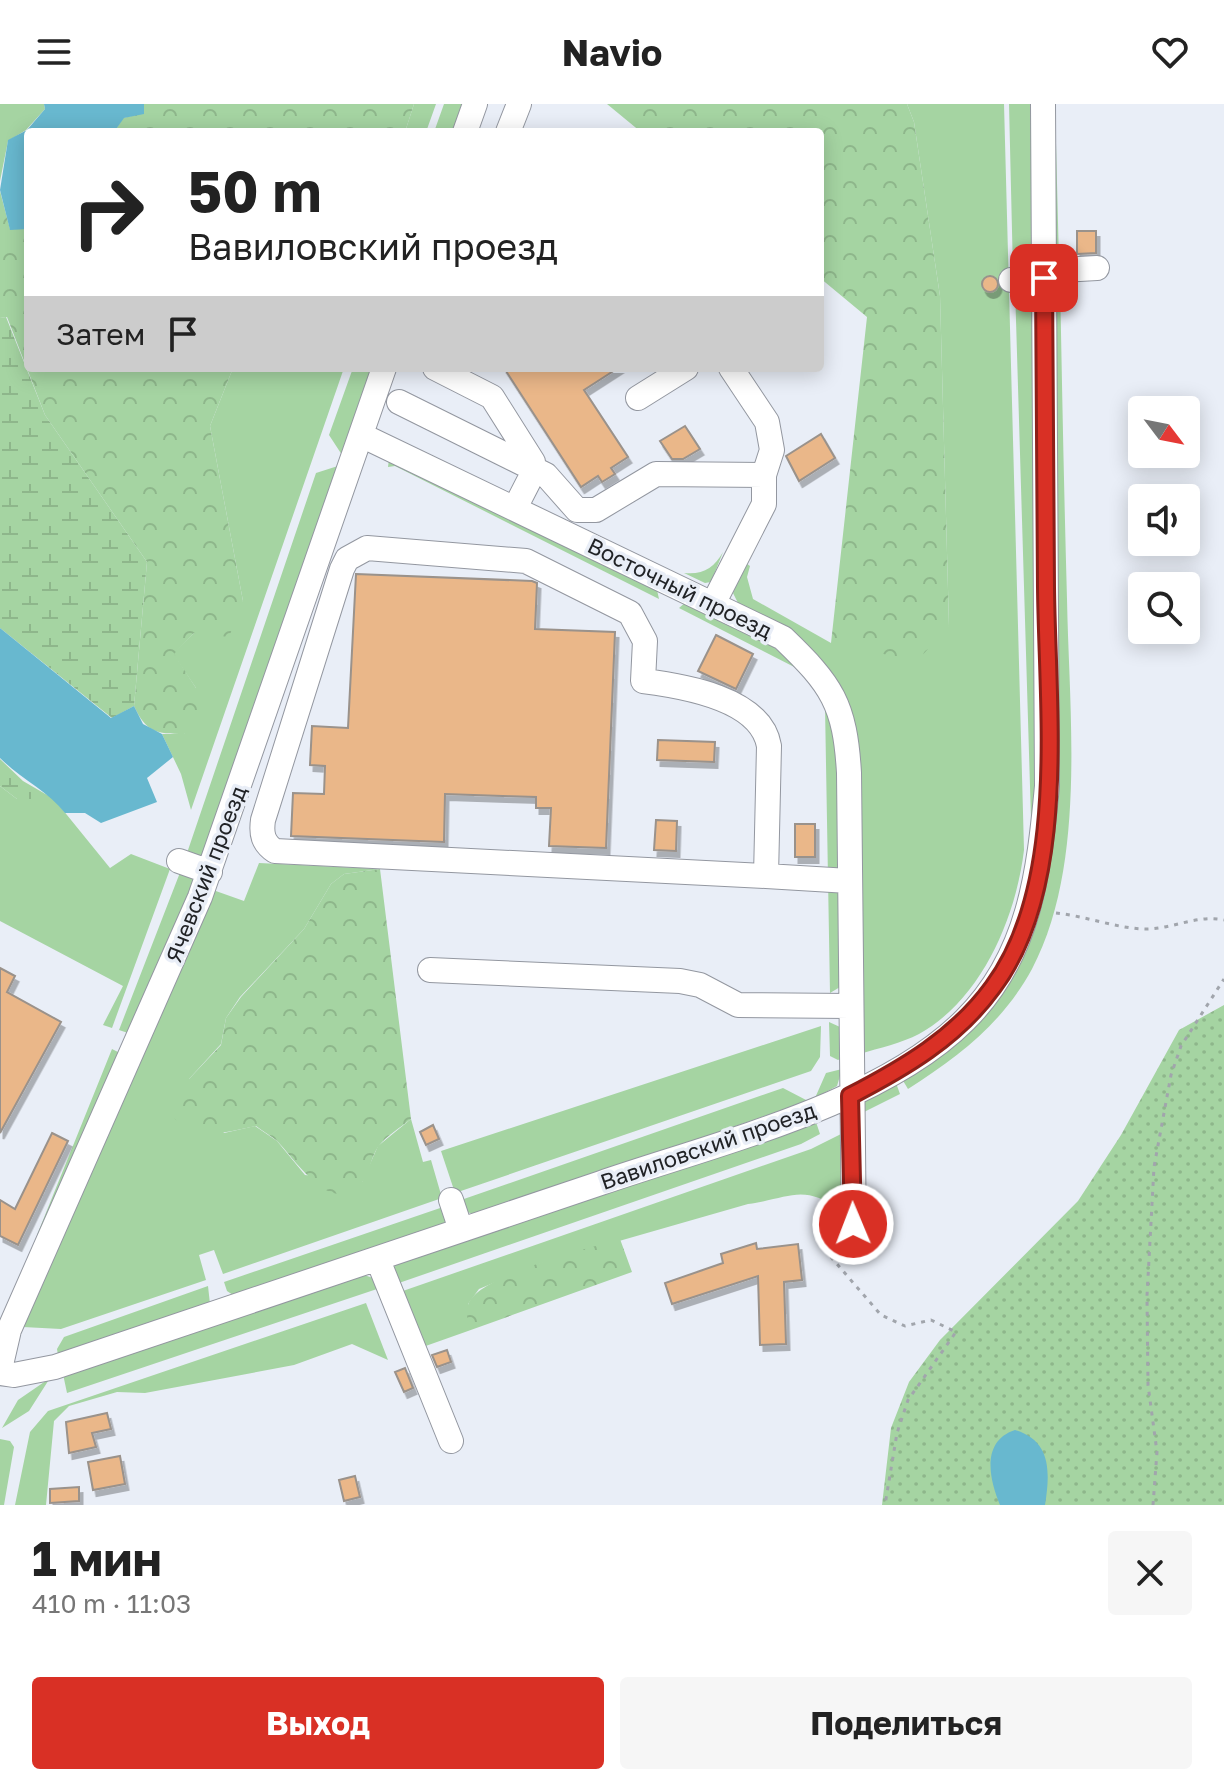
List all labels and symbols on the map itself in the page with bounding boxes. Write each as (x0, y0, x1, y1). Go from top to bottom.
pin (1010, 244, 1078, 312)
north arrow (1128, 396, 1200, 468)
street label: Восточный проезд (584, 531, 777, 644)
street label: Ячевский проезд (159, 782, 252, 966)
street label: Вавиловский проезд (597, 1096, 819, 1195)
position arrow (811, 1182, 895, 1266)

